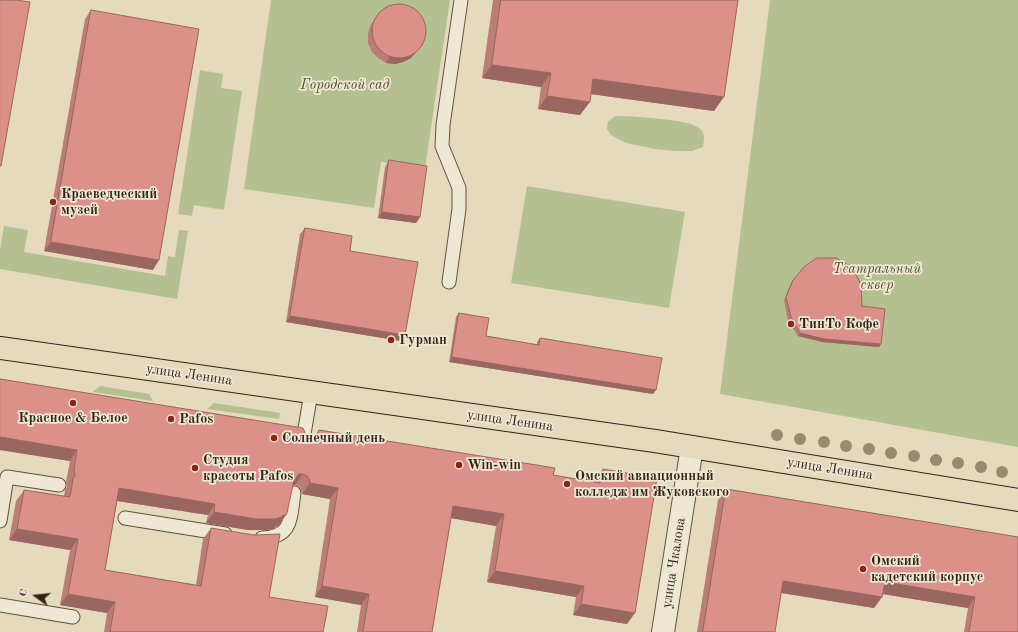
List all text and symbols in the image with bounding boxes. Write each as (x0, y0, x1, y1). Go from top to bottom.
park label: Городской сад (301, 77, 389, 93)
place label: Краеведческий музей (61, 186, 157, 218)
marker: Краеведческий музей (48, 197, 58, 207)
park label: Театральный сквер (833, 261, 921, 294)
place label: ТинТо Кофе (799, 316, 879, 332)
marker: ТинТо Кофе (786, 319, 796, 329)
place label: Гурман (399, 332, 447, 348)
marker: Гурман (386, 335, 396, 345)
street label: улица Ленина (145, 361, 233, 389)
marker: Красное & Белое (68, 398, 78, 408)
street label: улица Ленина (466, 407, 554, 435)
place label: Красное & Белое (18, 410, 128, 426)
place label: Pafos (179, 411, 213, 427)
marker: Pafos (166, 414, 176, 424)
place label: Солнечный день (282, 430, 385, 446)
marker: Солнечный день (269, 433, 279, 443)
place label: Студия красоты Pafos (203, 452, 293, 484)
street label: улица Ленина (786, 454, 874, 484)
place label: Win-win (467, 457, 521, 473)
marker: Win-win (454, 460, 464, 470)
marker: Студия красоты Pafos (190, 463, 200, 473)
place label: Омский авиационный колледж им Жуковского (575, 468, 729, 500)
marker: Омский авиационный колледж им Жуковского (562, 479, 572, 489)
street label: улица Чкалова (659, 516, 689, 610)
place label: Омский кадетский корпус (871, 553, 983, 586)
marker: Омский кадетский корпус (858, 564, 868, 574)
north arrow (16, 576, 56, 616)
text: С (18, 588, 30, 598)

